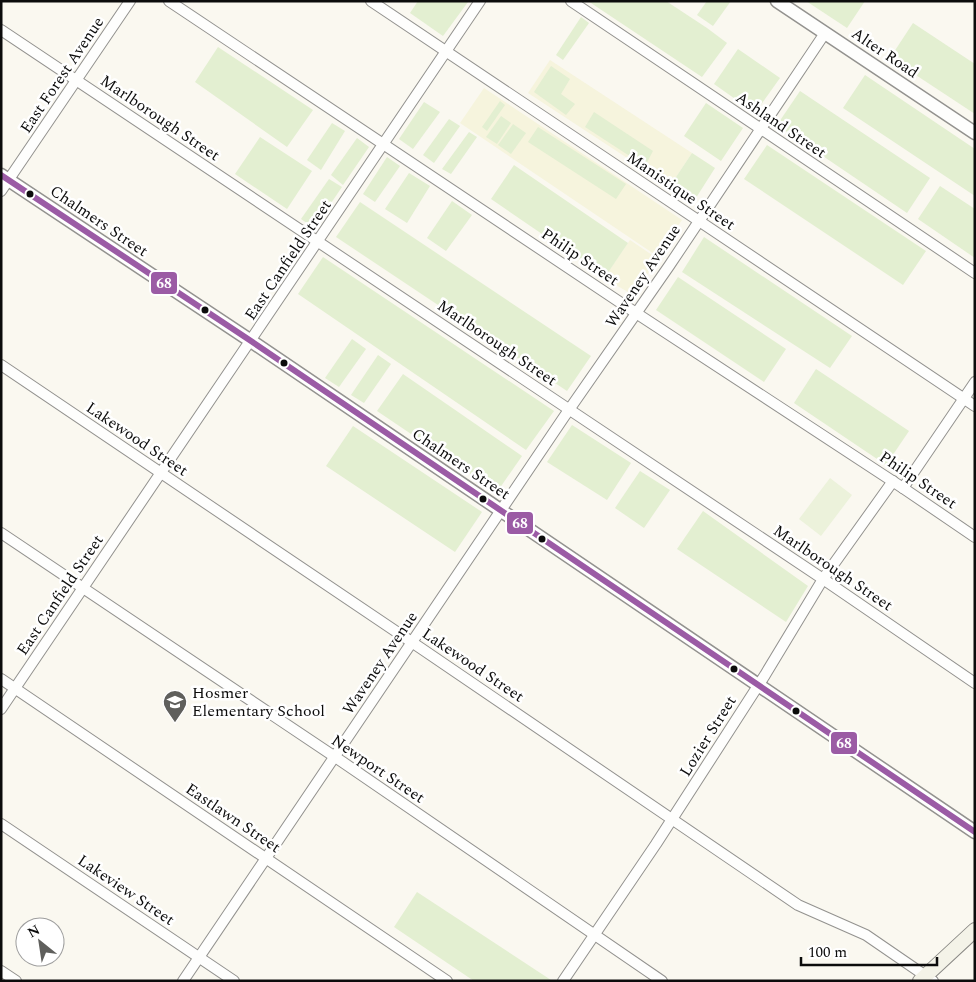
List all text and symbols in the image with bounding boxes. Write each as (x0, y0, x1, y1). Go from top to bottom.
street label: East Forest Avenue (14, 12, 110, 138)
street label: Alter Road (847, 22, 923, 84)
street label: Marlborough Street (95, 69, 225, 167)
street label: Ashland Street (731, 86, 831, 164)
street label: Manistique Street (622, 146, 740, 236)
street label: Chalmers Street (45, 179, 153, 263)
unlabelled marker (25, 189, 35, 199)
street label: East Canfield Street (239, 194, 338, 325)
street label: Waveney Avenue (599, 219, 687, 333)
street label: Philip Street (536, 222, 624, 292)
line badge: 68 (150, 271, 178, 295)
text: 68 (156, 273, 172, 294)
street label: Marlborough Street (432, 294, 562, 392)
unlabelled marker (200, 305, 210, 315)
unlabelled marker (279, 358, 289, 368)
street label: Lakewood Street (81, 396, 193, 482)
street label: Chalmers Street (407, 422, 515, 506)
street label: Philip Street (874, 445, 962, 515)
unlabelled marker (478, 494, 488, 504)
line badge: 68 (506, 511, 534, 535)
text: 68 (512, 513, 528, 534)
street label: Marlborough Street (768, 519, 898, 617)
street label: East Canfield Street (11, 529, 110, 660)
unlabelled marker (537, 534, 547, 544)
street label: Waveney Avenue (336, 606, 424, 720)
street label: Lakewood Street (417, 622, 529, 708)
unlabelled marker (729, 664, 739, 674)
place label: Hosmer Elementary School (192, 681, 325, 723)
school or university icon: Hosmer Elementary School (162, 689, 188, 723)
street label: Lozier Street (674, 691, 743, 781)
unlabelled marker (791, 706, 801, 716)
street label: Newport Street (326, 729, 430, 809)
line badge: 68 (830, 731, 858, 755)
text: 68 (836, 733, 852, 754)
street label: Eastlawn Street (180, 777, 286, 859)
street label: Lakeview Street (73, 849, 180, 932)
north arrow (15, 917, 65, 967)
text: N (24, 919, 44, 943)
scale bar (801, 934, 937, 966)
text: 100 m (808, 941, 847, 964)

